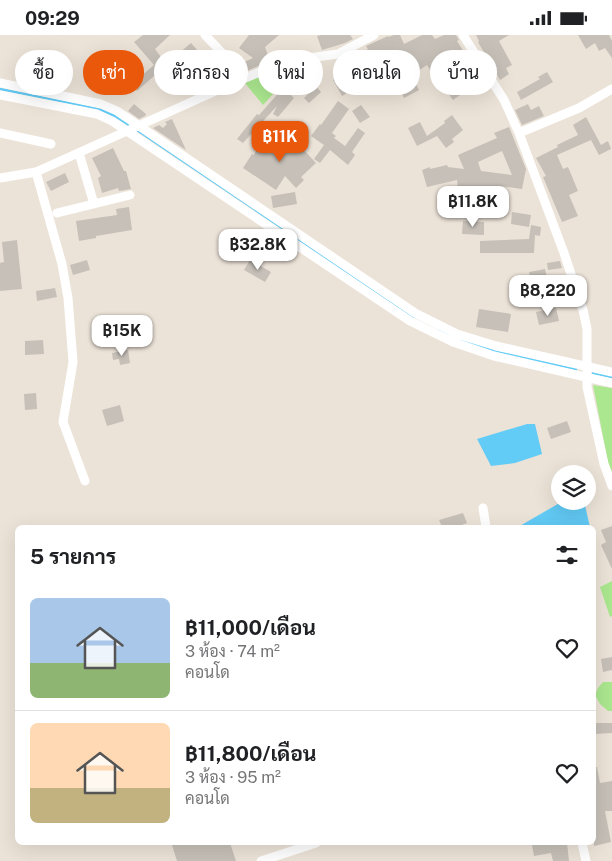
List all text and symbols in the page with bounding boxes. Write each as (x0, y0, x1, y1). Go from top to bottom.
text: 09:29 (25, 7, 80, 29)
chip: ซื้อ (15, 50, 73, 95)
chip: เช่า (83, 50, 144, 95)
chip: ตัวกรอง (154, 50, 248, 95)
chip: ใหม่ (258, 50, 323, 95)
chip: คอนโด (333, 50, 420, 95)
chip: บ้าน (430, 50, 497, 95)
pin: ฿11K (250, 121, 310, 163)
text: ฿11K (263, 127, 297, 146)
pin: ฿11.8K (432, 185, 514, 228)
text: ฿11.8K (448, 192, 498, 211)
pin: ฿32.8K (217, 229, 299, 271)
text: ฿32.8K (230, 235, 286, 254)
pin: ฿8,220 (507, 275, 589, 317)
text: ฿8,220 (520, 281, 576, 300)
pin: ฿15K (92, 315, 152, 357)
text: ฿15K (103, 321, 141, 340)
map controls (551, 465, 596, 510)
button: layers (551, 465, 596, 510)
icon: filters (553, 541, 581, 569)
text: 5 รายการ (30, 544, 116, 569)
text: ฿11,000/เดือน (185, 615, 316, 640)
icon: home (70, 618, 130, 678)
icon: heart (553, 634, 581, 662)
text: 3 ห้อง · 74 m² (185, 642, 280, 661)
text: คอนโด (185, 663, 230, 682)
text: ฿11,800/เดือน (185, 741, 317, 766)
icon: home (70, 743, 130, 803)
icon: heart (553, 759, 581, 787)
text: 3 ห้อง · 95 m² (185, 768, 281, 787)
text: คอนโด (185, 789, 230, 808)

